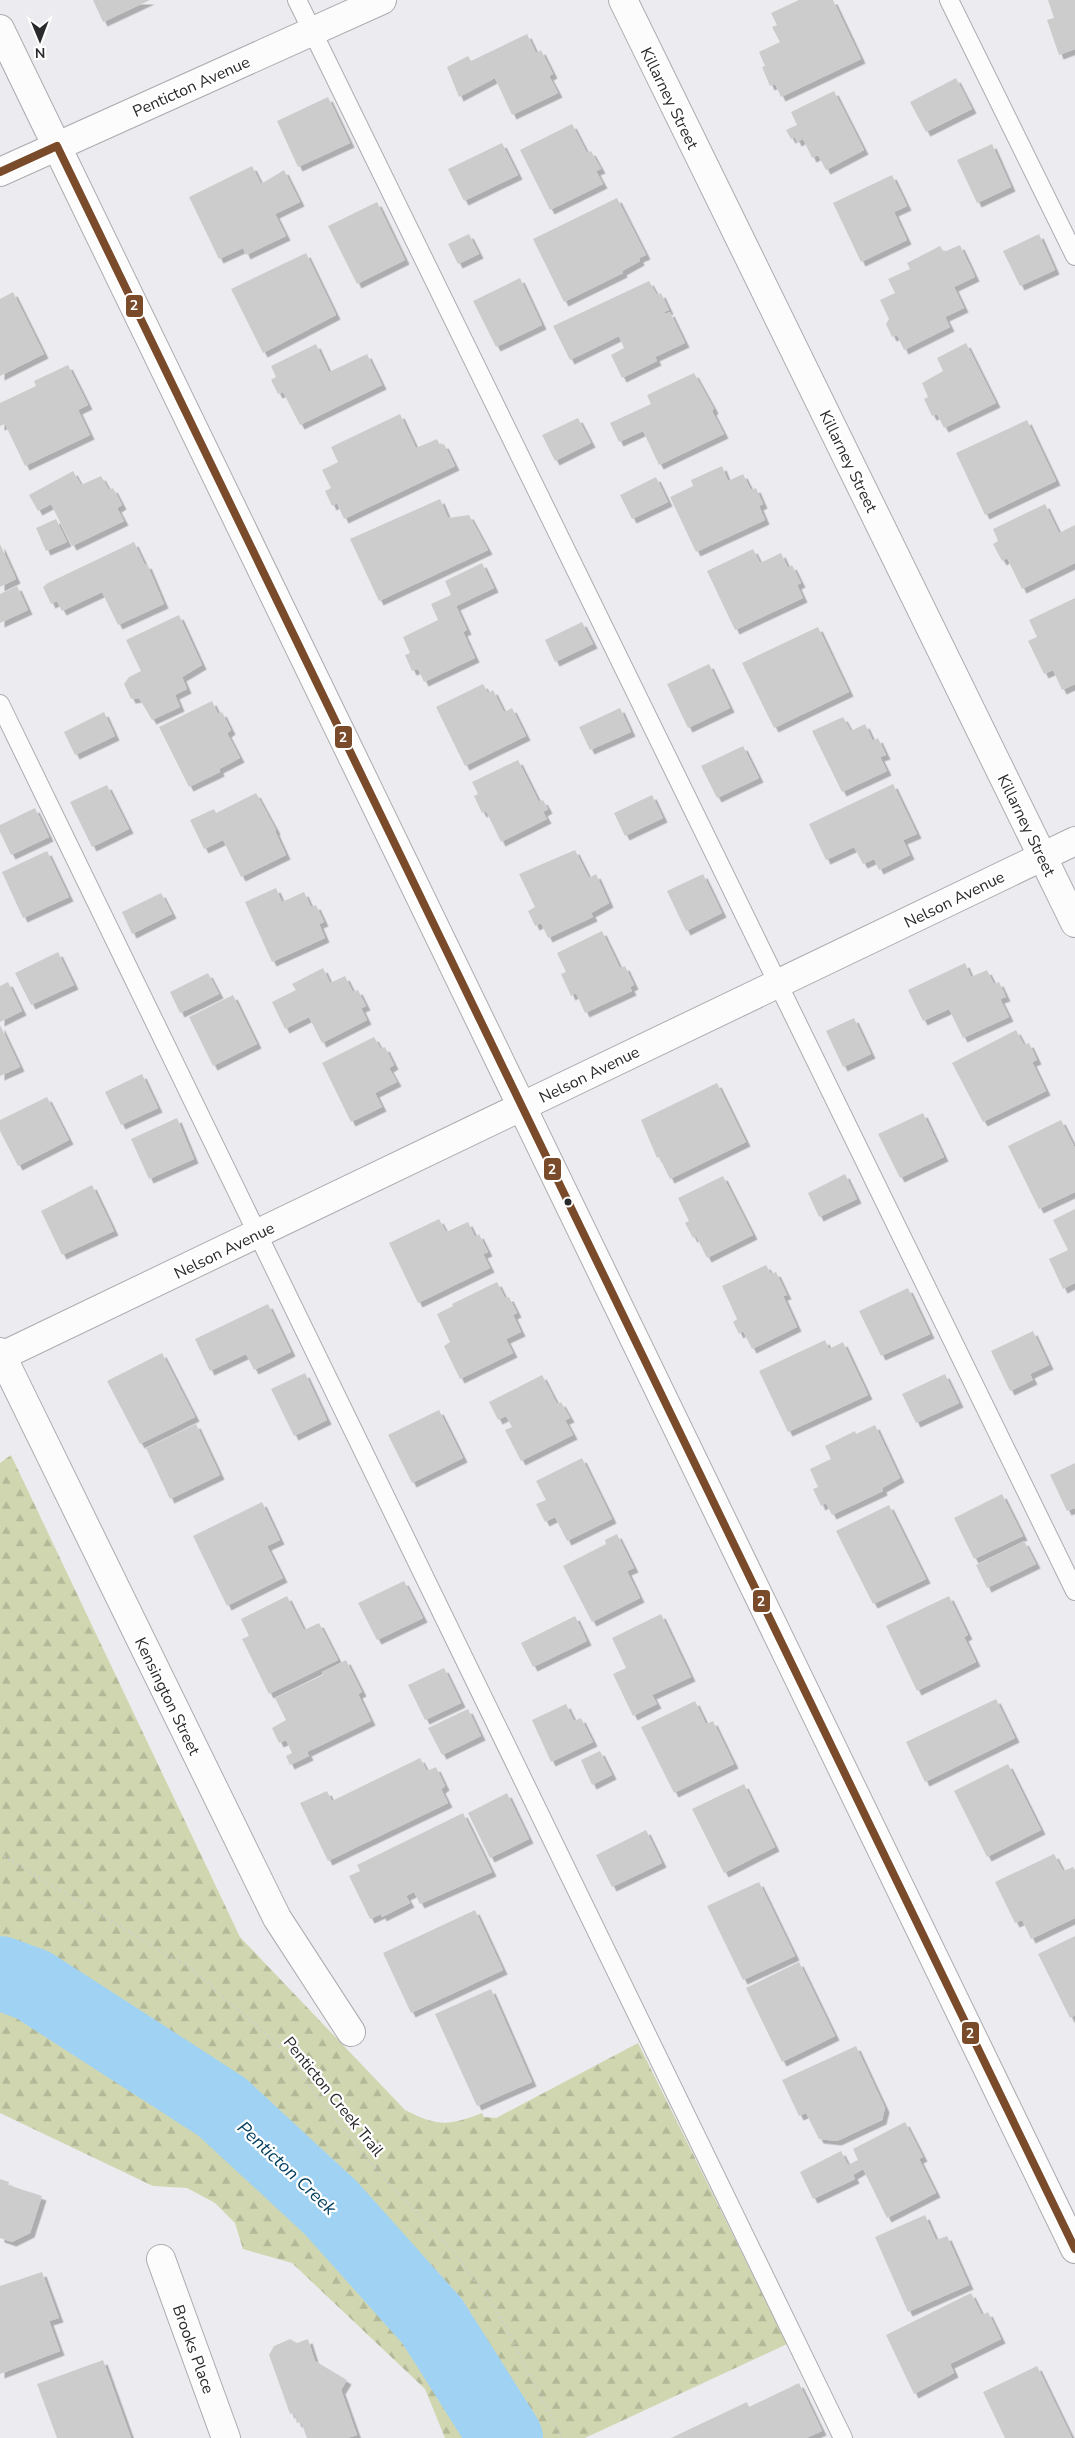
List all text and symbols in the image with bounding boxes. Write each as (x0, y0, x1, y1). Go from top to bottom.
north arrow (15, 15, 65, 65)
text: N (35, 43, 46, 62)
street label: Killarney Street (635, 44, 703, 153)
street label: Penticton Avenue (129, 51, 254, 123)
line badge: 2 (125, 294, 144, 318)
text: 2 (130, 296, 138, 315)
street label: Killarney Street (814, 407, 882, 516)
line badge: 2 (334, 725, 353, 749)
text: 2 (339, 728, 347, 747)
street label: Killarney Street (992, 771, 1060, 880)
street label: Nelson Avenue (901, 866, 1008, 934)
street label: Nelson Avenue (536, 1041, 643, 1109)
line badge: 2 (543, 1157, 562, 1181)
text: 2 (548, 1160, 556, 1179)
unlabelled marker (563, 1197, 573, 1207)
street label: Nelson Avenue (171, 1217, 278, 1285)
line badge: 2 (752, 1589, 771, 1613)
text: 2 (757, 1592, 765, 1611)
street label: Kensington Street (129, 1634, 205, 1759)
line badge: 2 (961, 2021, 980, 2045)
text: 2 (966, 2024, 974, 2043)
street label: Penticton Creek Trail (278, 2032, 389, 2161)
water label: Penticton Creek (232, 2116, 342, 2221)
street label: Brooks Place (167, 2302, 219, 2397)

